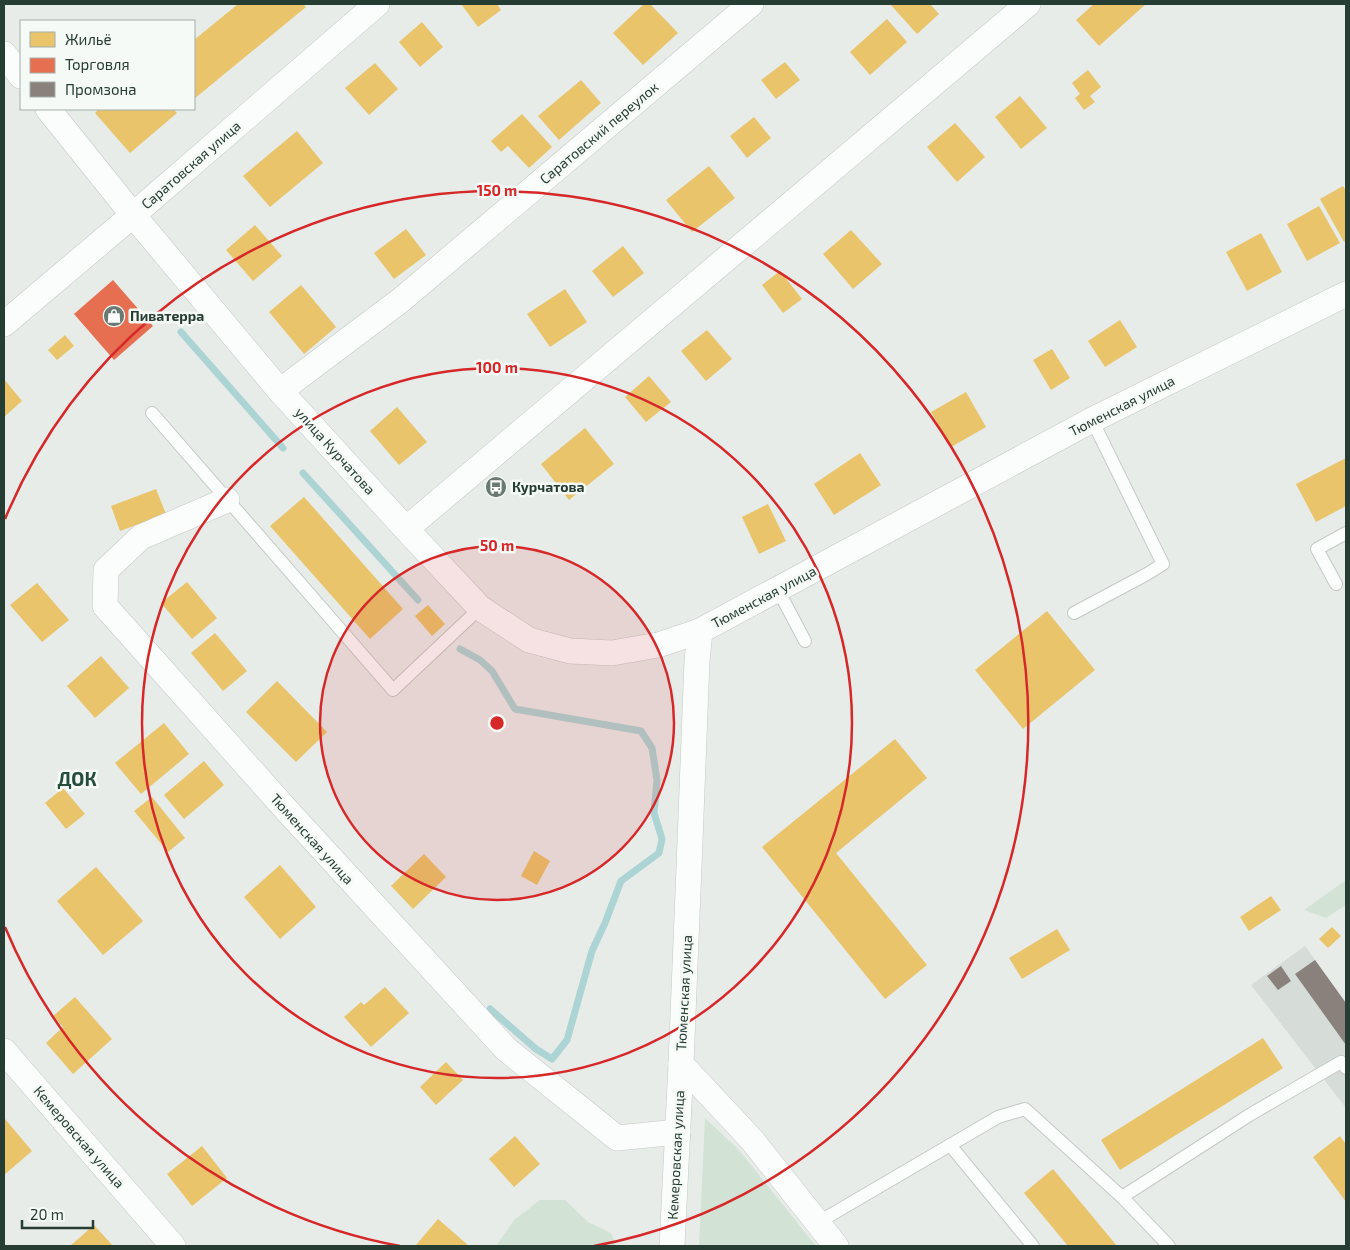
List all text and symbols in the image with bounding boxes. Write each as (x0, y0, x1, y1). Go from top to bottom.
legend (20, 20, 195, 110)
text: Жильё (65, 30, 112, 48)
text: Торговля (65, 55, 130, 73)
street label: Саратовский переулок (536, 78, 662, 187)
text: Промзона (65, 80, 137, 98)
street label: Саратовская улица (138, 117, 244, 212)
text: 150 m (477, 181, 517, 199)
shop icon: Пиватерра (102, 304, 126, 328)
place label: Пиватерра (130, 307, 204, 324)
text: 100 m (476, 358, 518, 376)
street label: Тюменская улица (1066, 372, 1177, 439)
street label: улица Курчатова (292, 404, 379, 498)
bus stop icon: Курчатова (484, 475, 508, 499)
place label: Курчатова (512, 478, 585, 495)
text: 50 m (480, 536, 514, 554)
street label: Тюменская улица (708, 562, 819, 631)
centre of rings (488, 714, 506, 732)
district label: ДОК (57, 767, 97, 790)
street label: Тюменская улица (267, 790, 358, 888)
street label: Тюменская улица (672, 935, 695, 1051)
street label: Кемеровская улица (30, 1082, 128, 1191)
street label: Кемеровская улица (664, 1090, 687, 1220)
scale bar (22, 1198, 94, 1230)
text: 20 m (30, 1205, 64, 1223)

